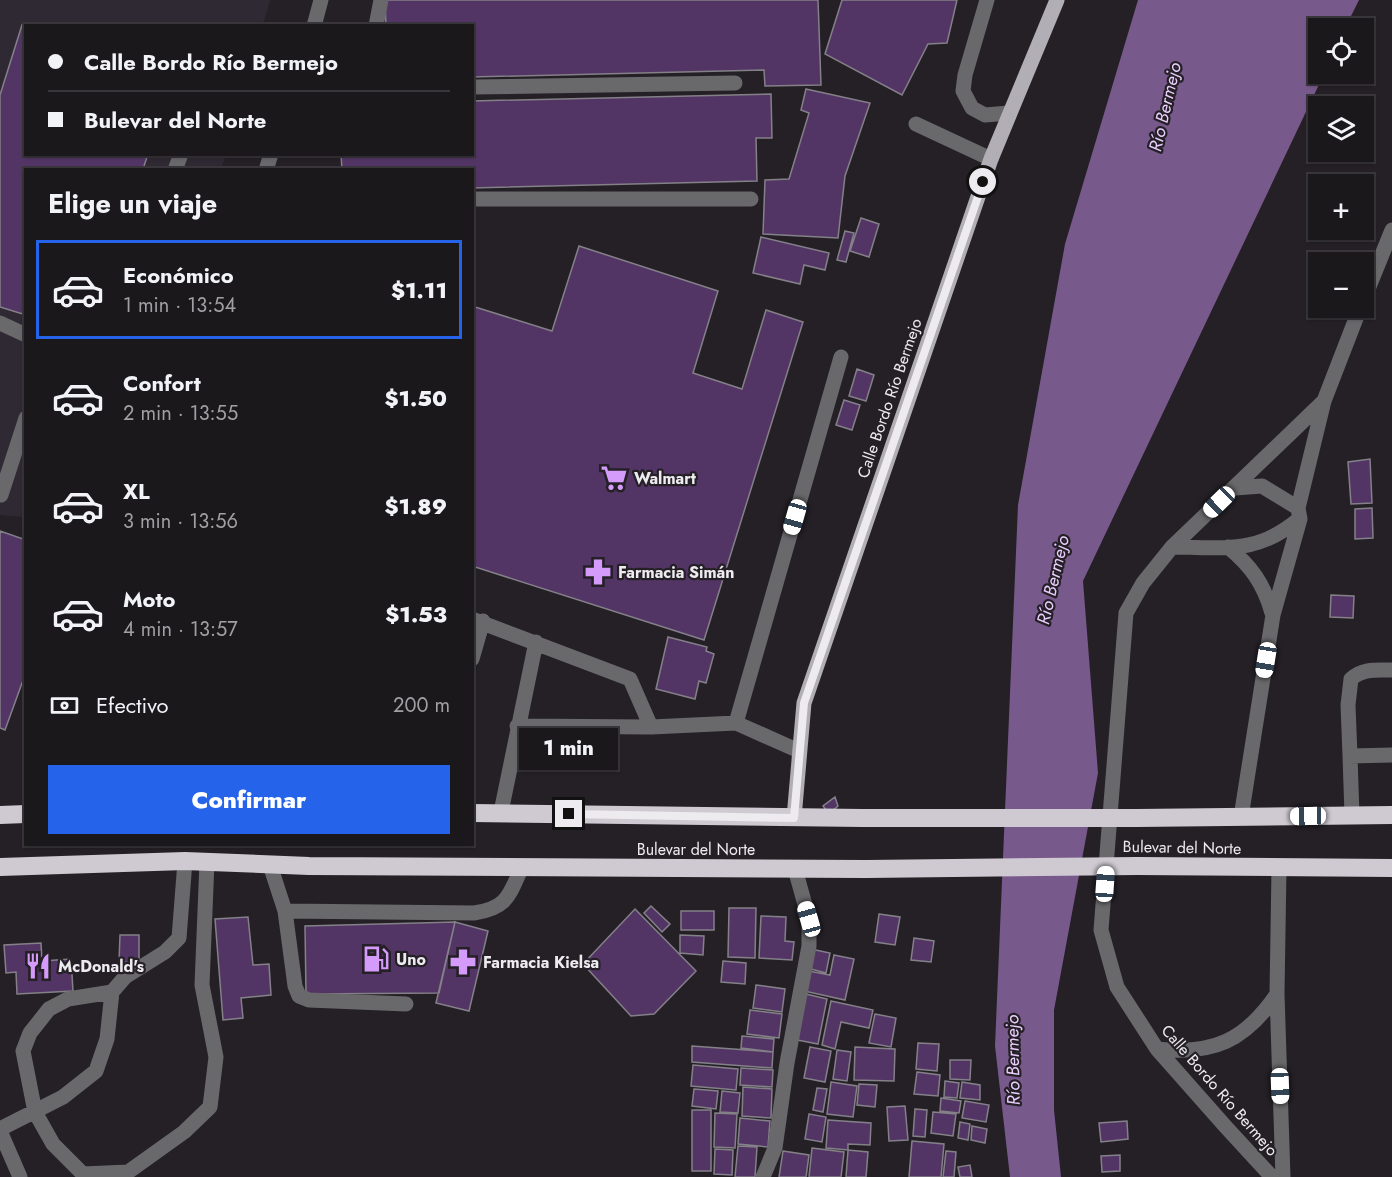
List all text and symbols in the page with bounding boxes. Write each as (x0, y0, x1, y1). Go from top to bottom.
map controls (1308, 18, 1374, 318)
button: locate (1308, 18, 1374, 84)
text: Calle Bordo Río Bermejo (84, 46, 338, 78)
water label: Río Bermejo (1142, 60, 1188, 154)
button: layers (1308, 96, 1374, 162)
text: Bulevar del Norte (84, 104, 266, 136)
route start (969, 168, 996, 195)
button: + (1308, 174, 1374, 240)
text: Elige un viaje (48, 184, 217, 223)
button: − (1308, 252, 1374, 318)
text: Económico (123, 259, 234, 291)
icon: car (51, 263, 105, 317)
text: $1.11 (391, 274, 447, 306)
text: 1 min · 13:54 (123, 291, 236, 320)
street label: Calle Bordo Río Bermejo (851, 315, 928, 481)
text: Confort (123, 367, 201, 399)
icon: car (51, 371, 105, 425)
text: $1.50 (385, 382, 447, 414)
text: 2 min · 13:55 (123, 399, 238, 428)
supermarket icon: Walmart (599, 463, 629, 493)
place label: Walmart (634, 467, 697, 490)
text: XL (123, 475, 150, 507)
icon: car (51, 479, 105, 533)
car (1200, 483, 1238, 521)
text: $1.89 (385, 490, 447, 522)
car (781, 497, 809, 537)
text: 3 min · 13:56 (123, 507, 238, 536)
water label: Río Bermejo (1030, 533, 1076, 627)
pharmacy icon: Farmacia Simán (583, 557, 613, 587)
place label: Farmacia Simán (618, 561, 735, 584)
text: Moto (123, 583, 176, 615)
icon: car (51, 587, 105, 641)
text: $1.53 (385, 598, 447, 630)
text: 4 min · 13:57 (123, 615, 238, 644)
car (1254, 641, 1278, 679)
icon: cash (48, 689, 81, 722)
text: Efectivo (96, 689, 169, 721)
text: 200 m (393, 691, 450, 720)
callout: 1 min (520, 727, 618, 769)
text: 1 min (543, 734, 594, 763)
button: Confirmar (48, 765, 450, 834)
route end (555, 800, 582, 827)
car (1290, 807, 1326, 825)
street label: Bulevar del Norte (1123, 835, 1241, 860)
street label: Bulevar del Norte (637, 838, 755, 861)
car (1095, 865, 1115, 903)
car (795, 899, 823, 939)
fuel station icon: Uno (361, 944, 391, 974)
pharmacy icon: Farmacia Kielsa (448, 947, 478, 977)
place label: Uno (396, 948, 426, 971)
restaurant icon: McDonald's (23, 951, 53, 981)
place label: Farmacia Kielsa (483, 951, 599, 974)
place label: McDonald's (58, 955, 144, 978)
water label: Río Bermejo (999, 1014, 1027, 1106)
street label: Calle Bordo Río Bermejo (1156, 1020, 1283, 1161)
car (1270, 1068, 1290, 1104)

